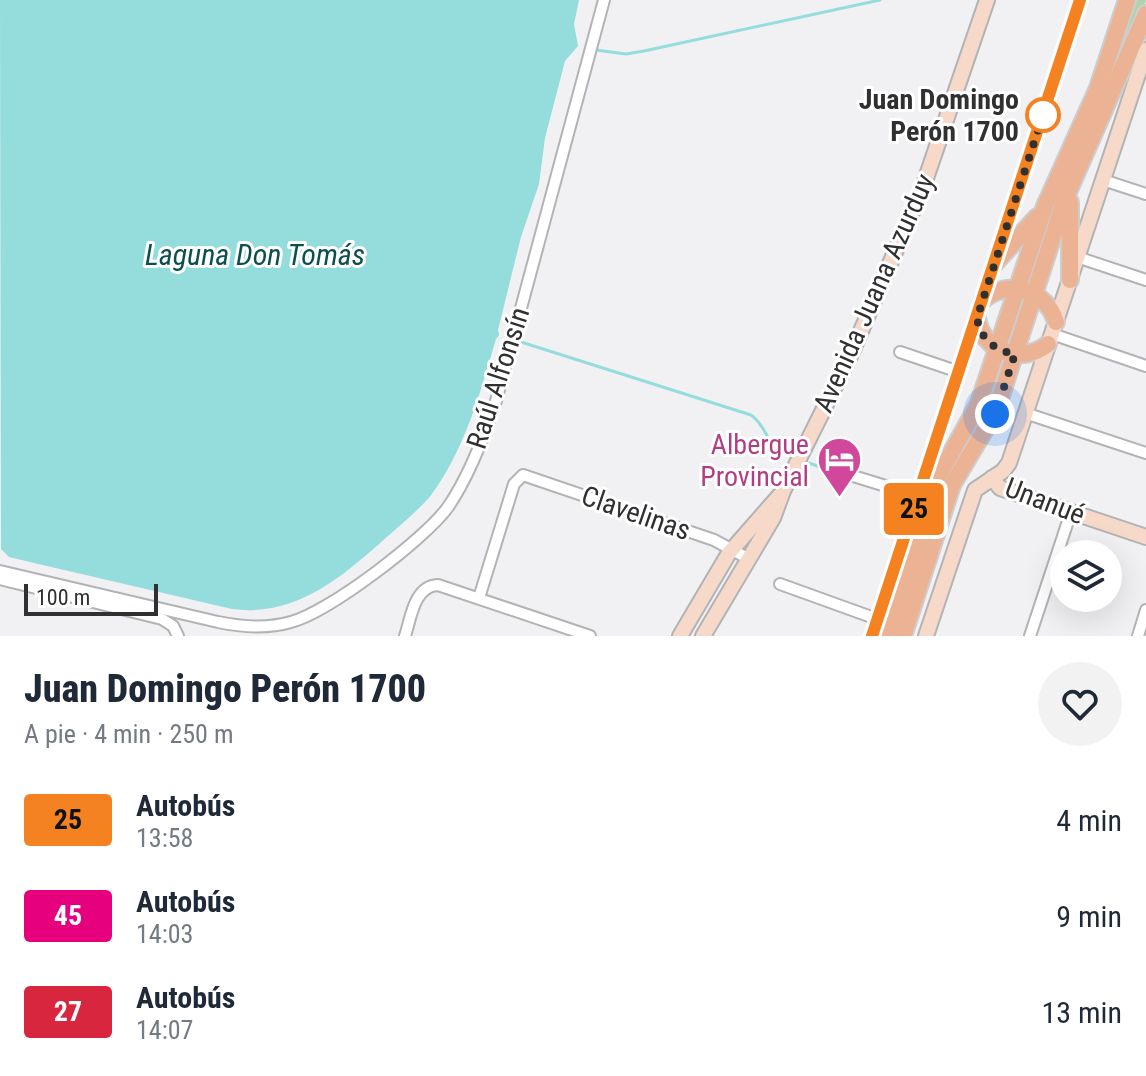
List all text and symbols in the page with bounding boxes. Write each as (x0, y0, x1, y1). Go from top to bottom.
place label: Juan Domingo Perón 1700 (859, 83, 1019, 148)
marker: Juan Domingo Perón 1700 (1026, 98, 1060, 132)
street label: Avenida Juana Azurduy (807, 168, 942, 417)
water label: Laguna Don Tomás (145, 237, 365, 272)
street label: Raúl Alfonsín (460, 303, 536, 453)
your location (975, 394, 1015, 434)
place label: Albergue Provincial (700, 428, 809, 493)
hotel icon: Albergue Provincial (816, 436, 864, 499)
street label: Unanué (1000, 471, 1090, 531)
street label: Clavelinas (577, 479, 695, 547)
line badge: 25 (878, 483, 950, 535)
text: 25 (900, 492, 928, 525)
map controls (1050, 540, 1122, 612)
button: layers (1050, 540, 1122, 612)
scale bar (24, 580, 158, 616)
text: 100 m (36, 585, 90, 610)
button: heart (1038, 662, 1122, 746)
text: Juan Domingo Perón 1700 (24, 667, 426, 711)
text: A pie · 4 min · 250 m (24, 719, 233, 749)
text: Autobús (136, 788, 235, 823)
text: 25 (54, 803, 82, 836)
text: 4 min (1056, 803, 1122, 838)
text: 13:58 (136, 823, 193, 853)
text: Autobús (136, 884, 235, 919)
text: 45 (54, 899, 82, 932)
text: 9 min (1056, 899, 1122, 934)
text: 14:03 (136, 919, 193, 949)
text: Autobús (136, 980, 235, 1015)
text: 27 (54, 995, 82, 1028)
text: 13 min (1041, 995, 1122, 1030)
text: 14:07 (136, 1015, 193, 1045)

